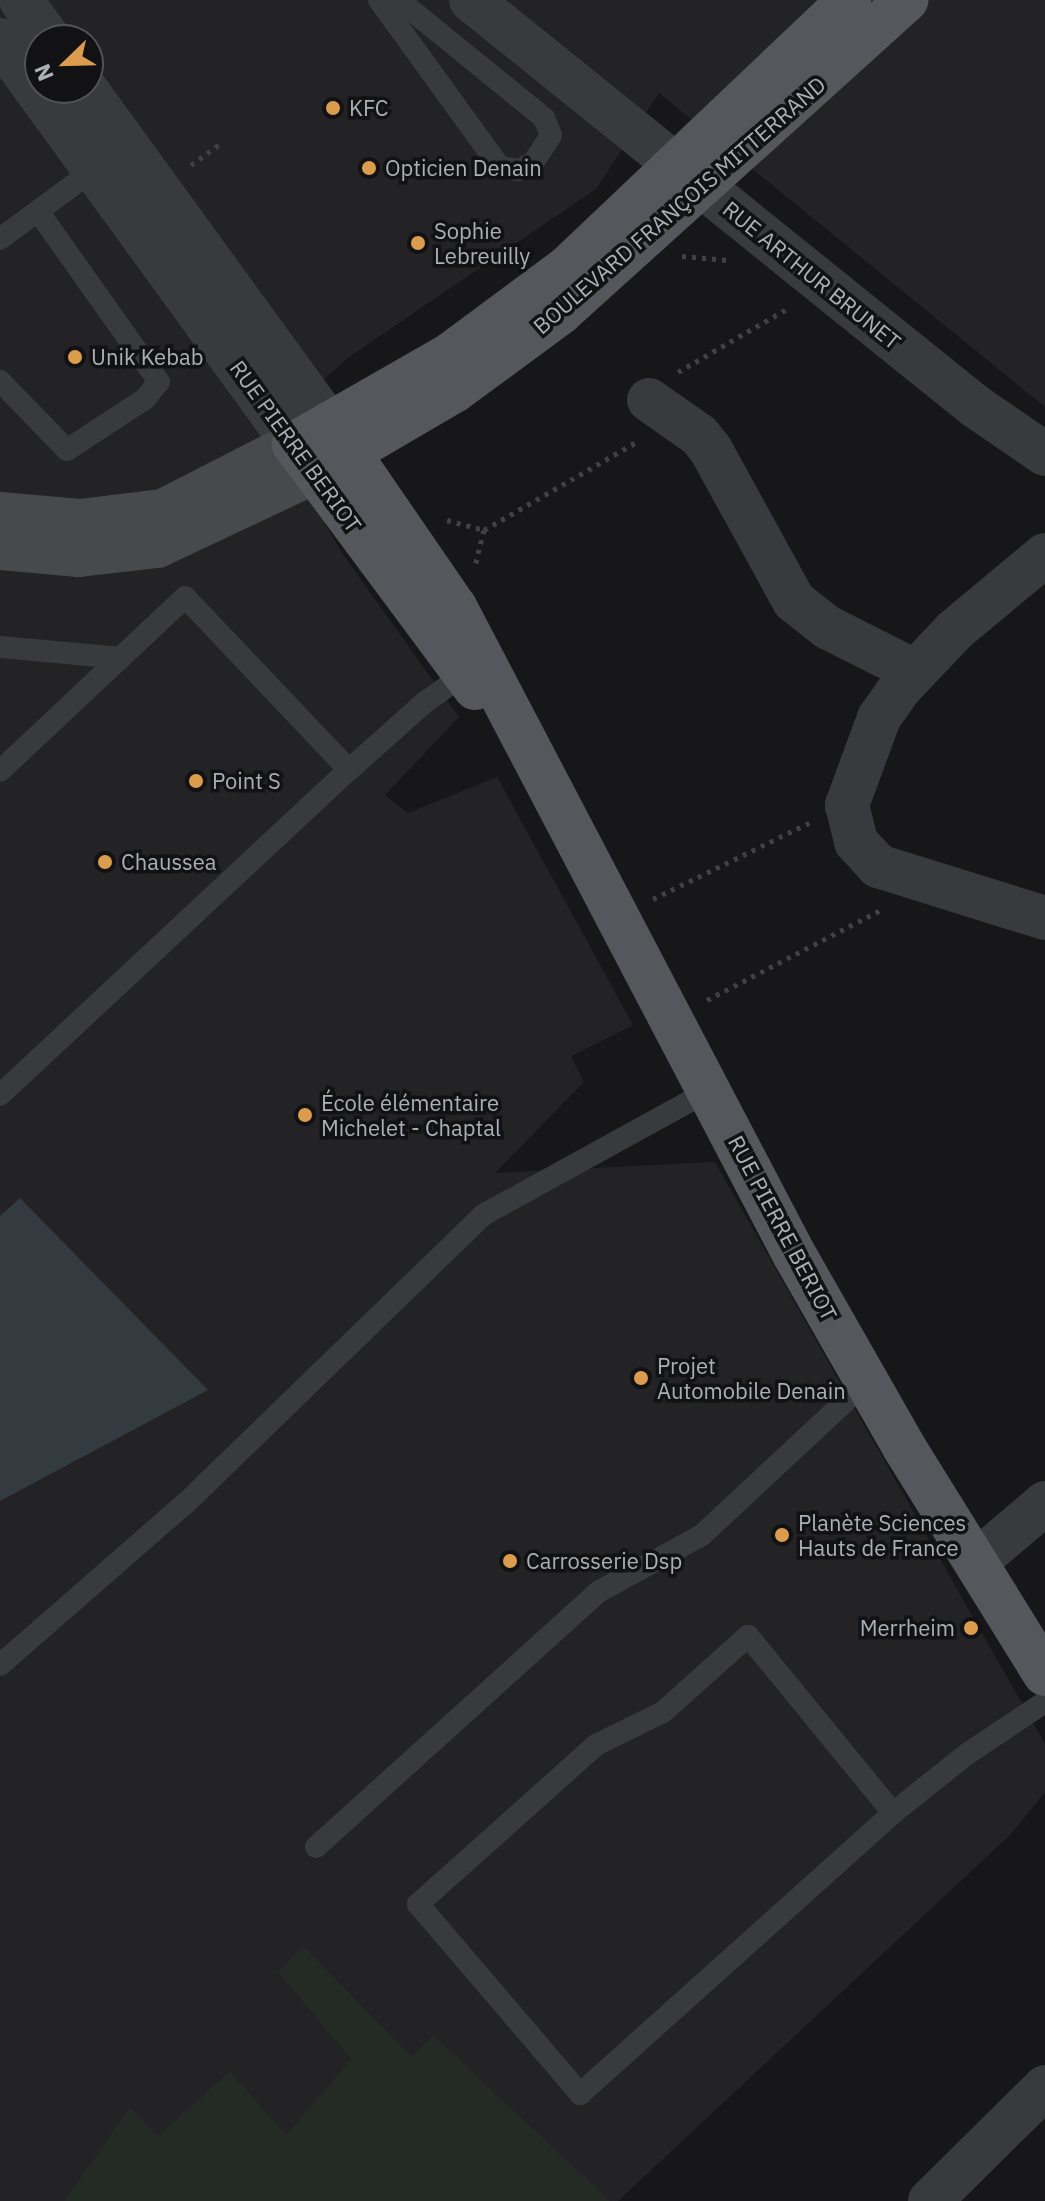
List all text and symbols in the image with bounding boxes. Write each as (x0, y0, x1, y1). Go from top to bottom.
north arrow (24, 24, 104, 104)
text: N (27, 60, 60, 86)
street label: BOULEVARD FRANÇOIS MITTERRAND (528, 71, 830, 339)
place label: KFC (349, 95, 389, 121)
marker: KFC (324, 99, 342, 117)
place label: Opticien Denain (385, 155, 542, 181)
marker: Opticien Denain (360, 159, 378, 177)
street label: RUE ARTHUR BRUNET (718, 195, 906, 355)
place label: Sophie Lebreuilly (434, 217, 530, 268)
marker: Sophie Lebreuilly (409, 234, 427, 252)
place label: Unik Kebab (91, 344, 203, 370)
marker: Unik Kebab (66, 348, 84, 366)
street label: RUE PIERRE BERIOT (225, 355, 367, 537)
place label: Point S (212, 768, 281, 794)
marker: Point S (187, 772, 205, 790)
place label: Chaussea (121, 849, 217, 875)
marker: Chaussea (96, 853, 114, 871)
place label: École élémentaire Michelet - Chaptal (321, 1089, 501, 1140)
marker: École élémentaire Michelet - Chaptal (296, 1106, 314, 1124)
street label: RUE PIERRE BERIOT (723, 1131, 843, 1325)
place label: Projet Automobile Denain (657, 1352, 846, 1404)
marker: Projet Automobile Denain (632, 1369, 650, 1387)
place label: Planète Sciences Hauts de France (798, 1509, 966, 1560)
marker: Planète Sciences Hauts de France (773, 1526, 791, 1544)
place label: Carrosserie Dsp (526, 1548, 682, 1574)
marker: Carrosserie Dsp (501, 1552, 519, 1570)
place label: Merrheim (860, 1615, 955, 1641)
marker: Merrheim (962, 1619, 980, 1637)

